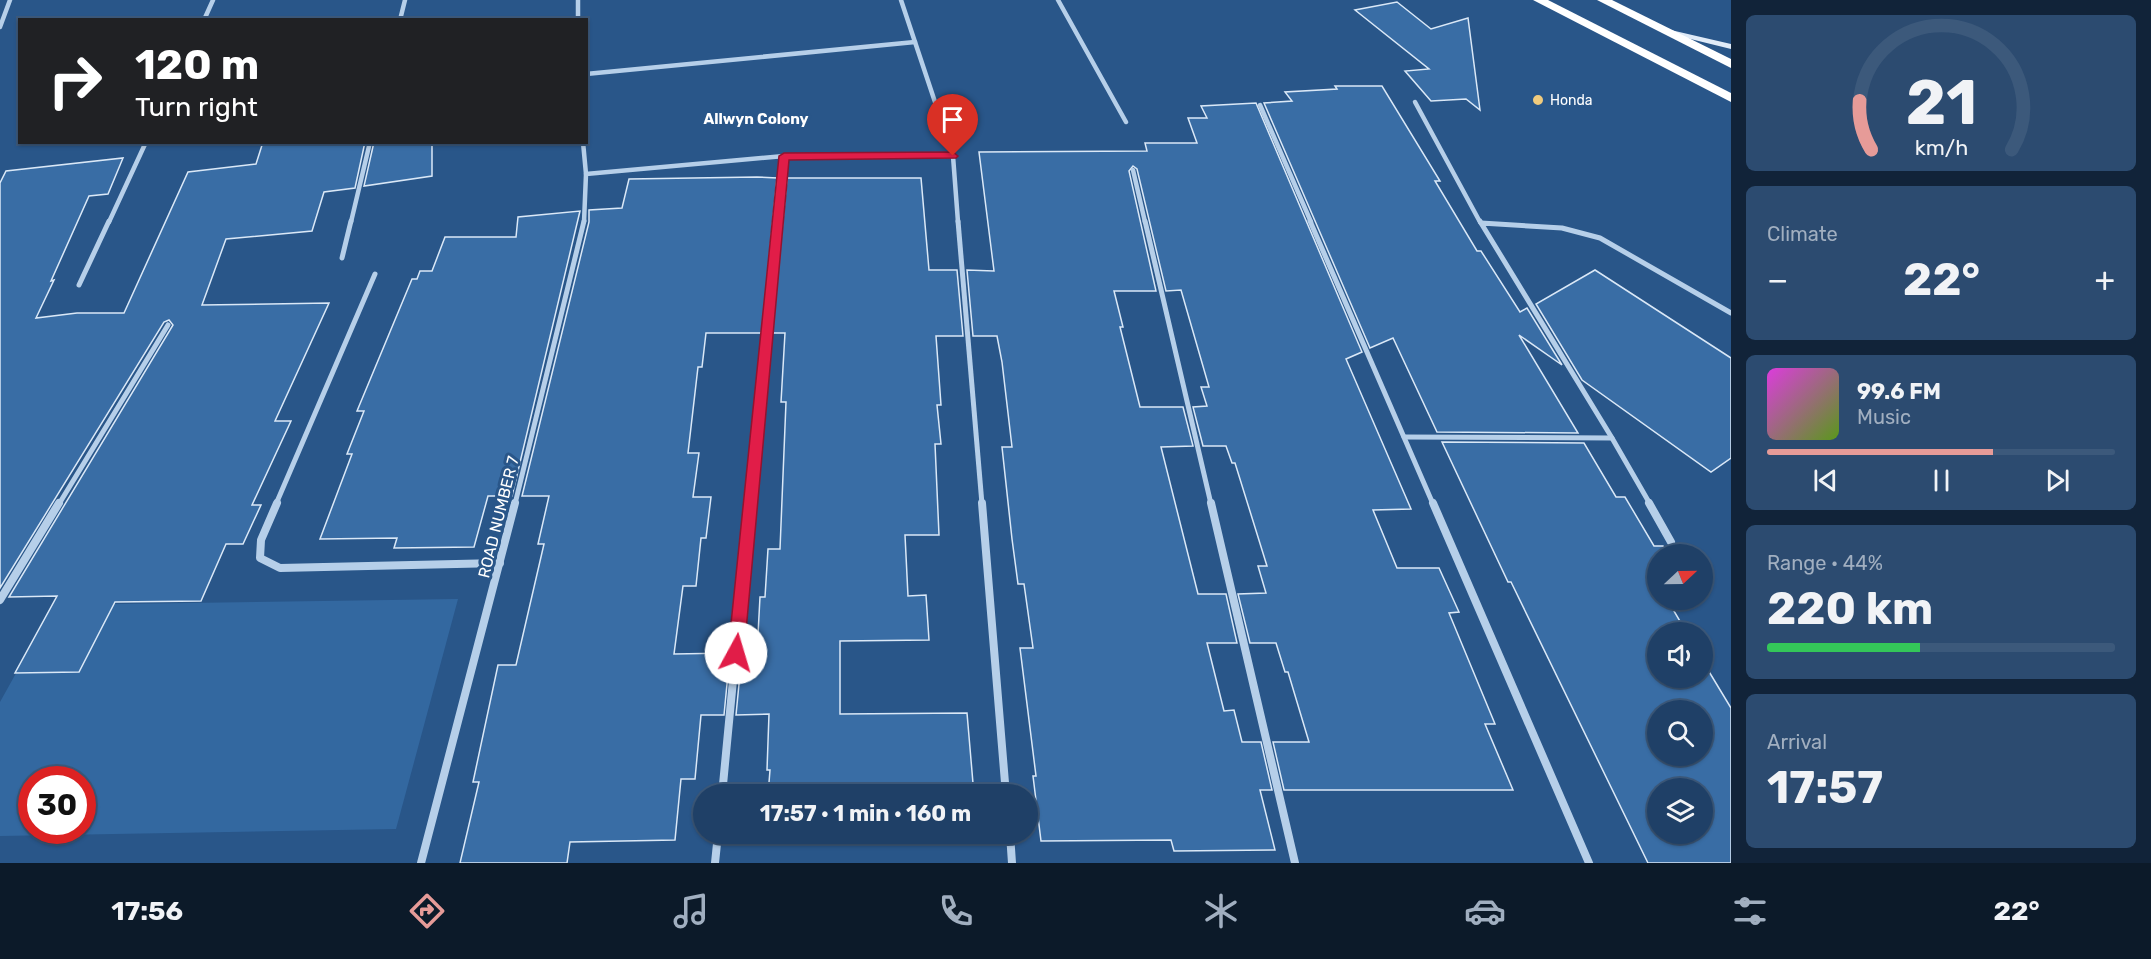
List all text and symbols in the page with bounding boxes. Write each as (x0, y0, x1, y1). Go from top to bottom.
text: 120 m (135, 40, 259, 90)
icon: right (36, 42, 114, 120)
text: 21 (1905, 66, 1977, 140)
text: Turn right (135, 91, 258, 123)
place label: Honda (1550, 92, 1593, 109)
marker: Honda (1531, 93, 1545, 107)
pin (927, 94, 978, 156)
icon: arrive (936, 103, 969, 136)
district label: Allwyn Colony (703, 110, 809, 128)
text: km/h (1914, 135, 1968, 160)
text: Climate (1767, 222, 1838, 246)
text: 22° (1903, 253, 1980, 306)
text: − (1767, 260, 1788, 299)
text: + (2094, 260, 2115, 299)
text: 99.6 FM (1857, 378, 1941, 405)
text: Music (1857, 405, 1911, 429)
street label: ROAD NUMBER 7 (474, 454, 523, 580)
icon: previous (1809, 464, 1842, 497)
icon: pause (1925, 464, 1958, 497)
icon: next (2041, 464, 2074, 497)
north arrow (1647, 544, 1713, 610)
map controls (1647, 544, 1713, 844)
text: Range · 44% (1767, 551, 1883, 575)
text: 220 km (1767, 582, 1933, 635)
position arrow (704, 621, 768, 685)
button: sound (1647, 622, 1713, 688)
button: search (1647, 700, 1713, 766)
text: Arrival (1767, 730, 1827, 754)
text: 17:57 (1767, 761, 1883, 814)
speed limit sign: 30 (18, 766, 96, 844)
button: layers (1647, 778, 1713, 844)
text: 17:57 · 1 min · 160 m (760, 800, 971, 827)
icon: directions (406, 890, 448, 932)
icon: music (670, 890, 712, 932)
icon: phone (935, 890, 977, 932)
icon: climate (1200, 890, 1242, 932)
icon: car (1464, 890, 1506, 932)
icon: filters (1729, 890, 1771, 932)
text: 17:56 (111, 895, 183, 927)
text: 22° (1993, 895, 2040, 927)

